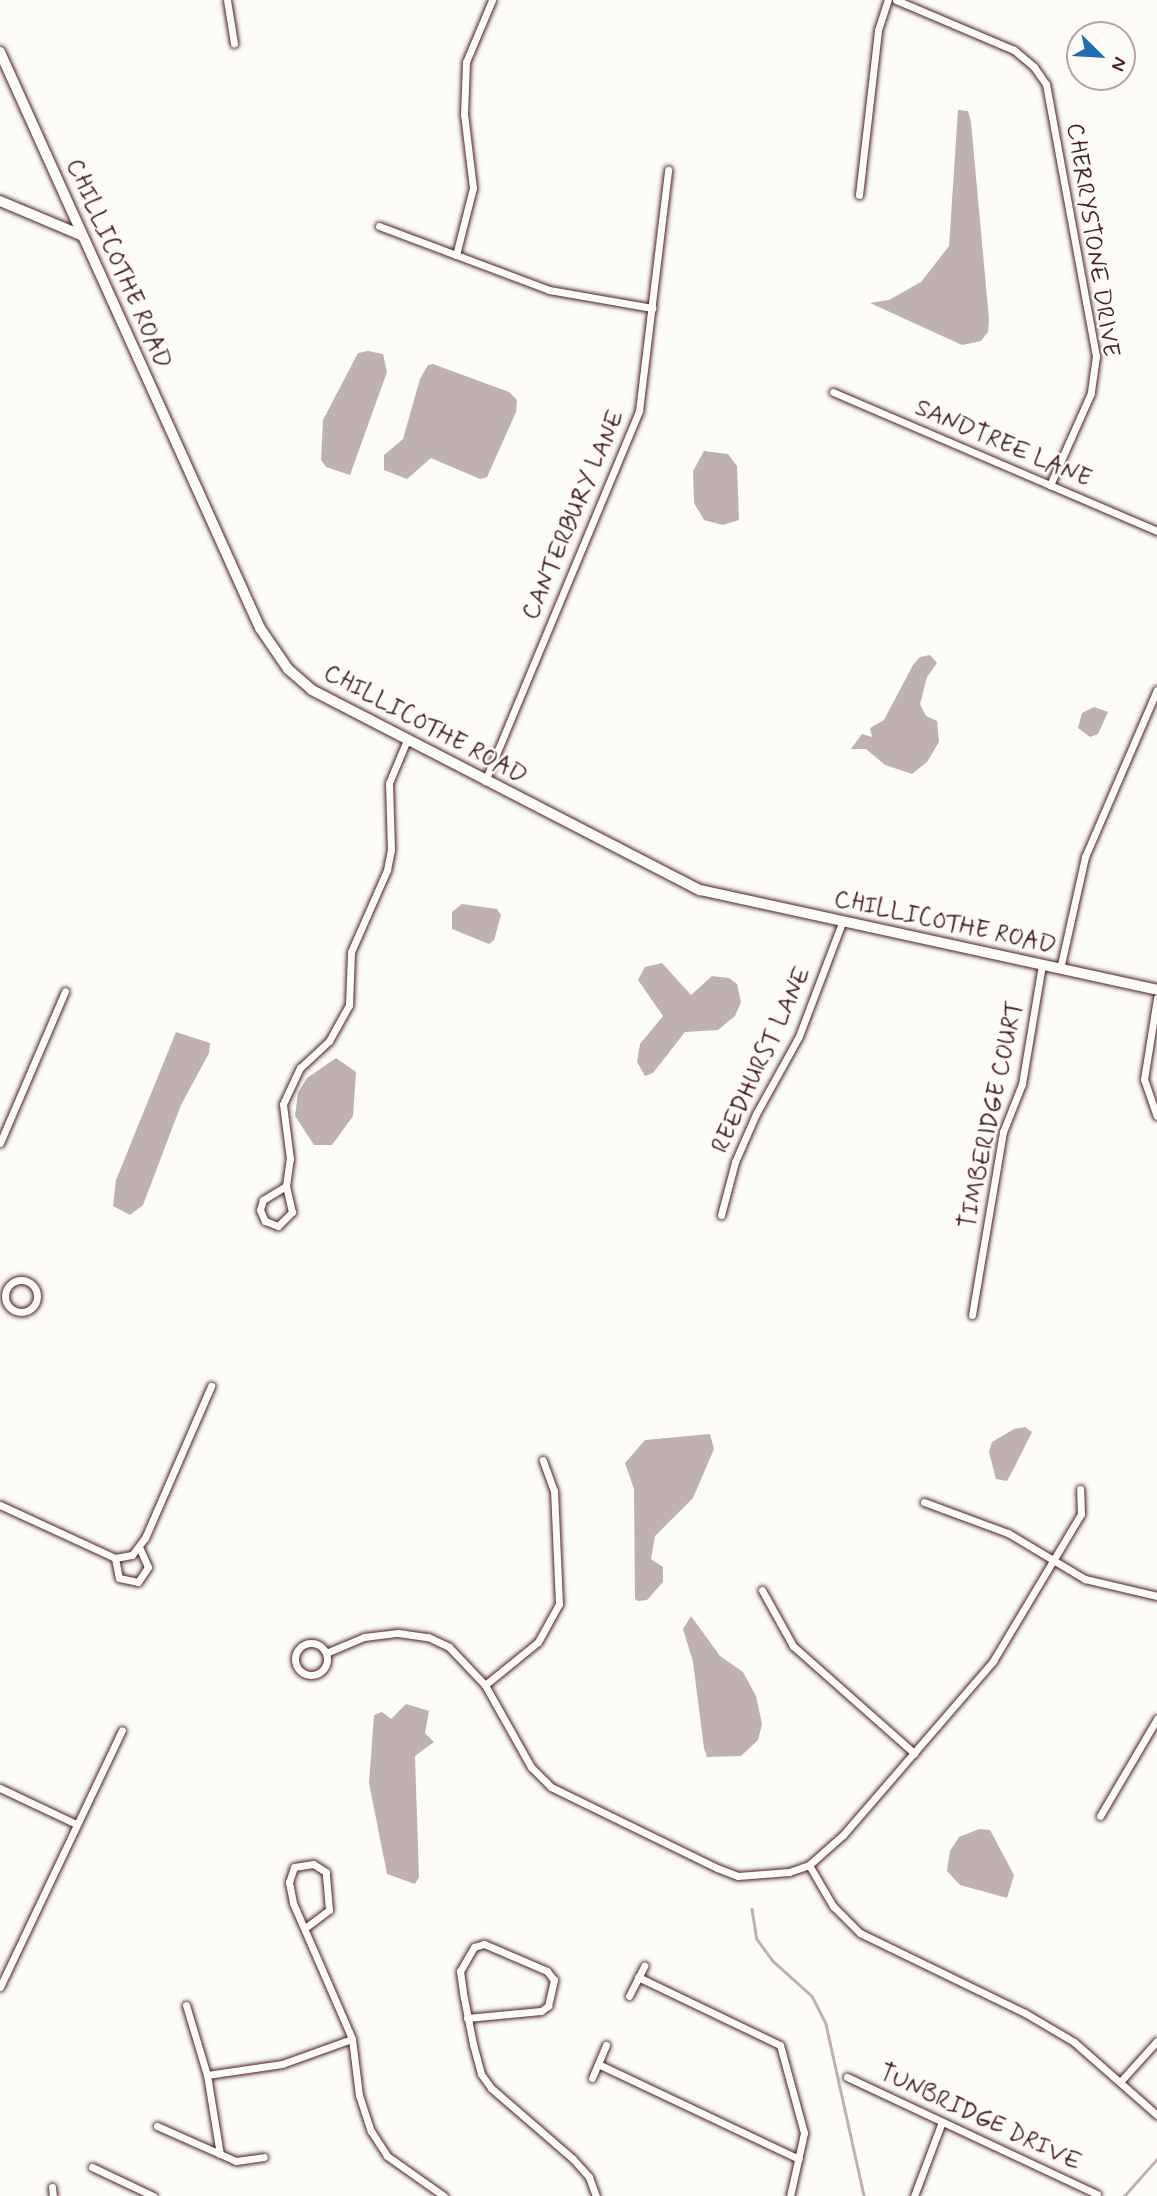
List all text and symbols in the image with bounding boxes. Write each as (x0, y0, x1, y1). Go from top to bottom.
north arrow (1066, 21, 1136, 91)
text: N (1105, 53, 1133, 75)
street label: CHERRYSTONE DRIVE (1059, 116, 1125, 364)
street label: CHILLICOTHE ROAD (59, 155, 177, 373)
street label: SANDTREE LANE (910, 393, 1096, 495)
street label: CANTERBURY LANE (516, 405, 632, 625)
street label: CHILLICOTHE ROAD (319, 659, 531, 791)
street label: CHILLICOTHE ROAD (832, 886, 1058, 960)
street label: REEDHURST LANE (706, 962, 818, 1158)
street label: TIMBERIDGE COURT (954, 998, 1030, 1232)
street label: TUNBRIDGE DRIVE (874, 2058, 1086, 2178)

